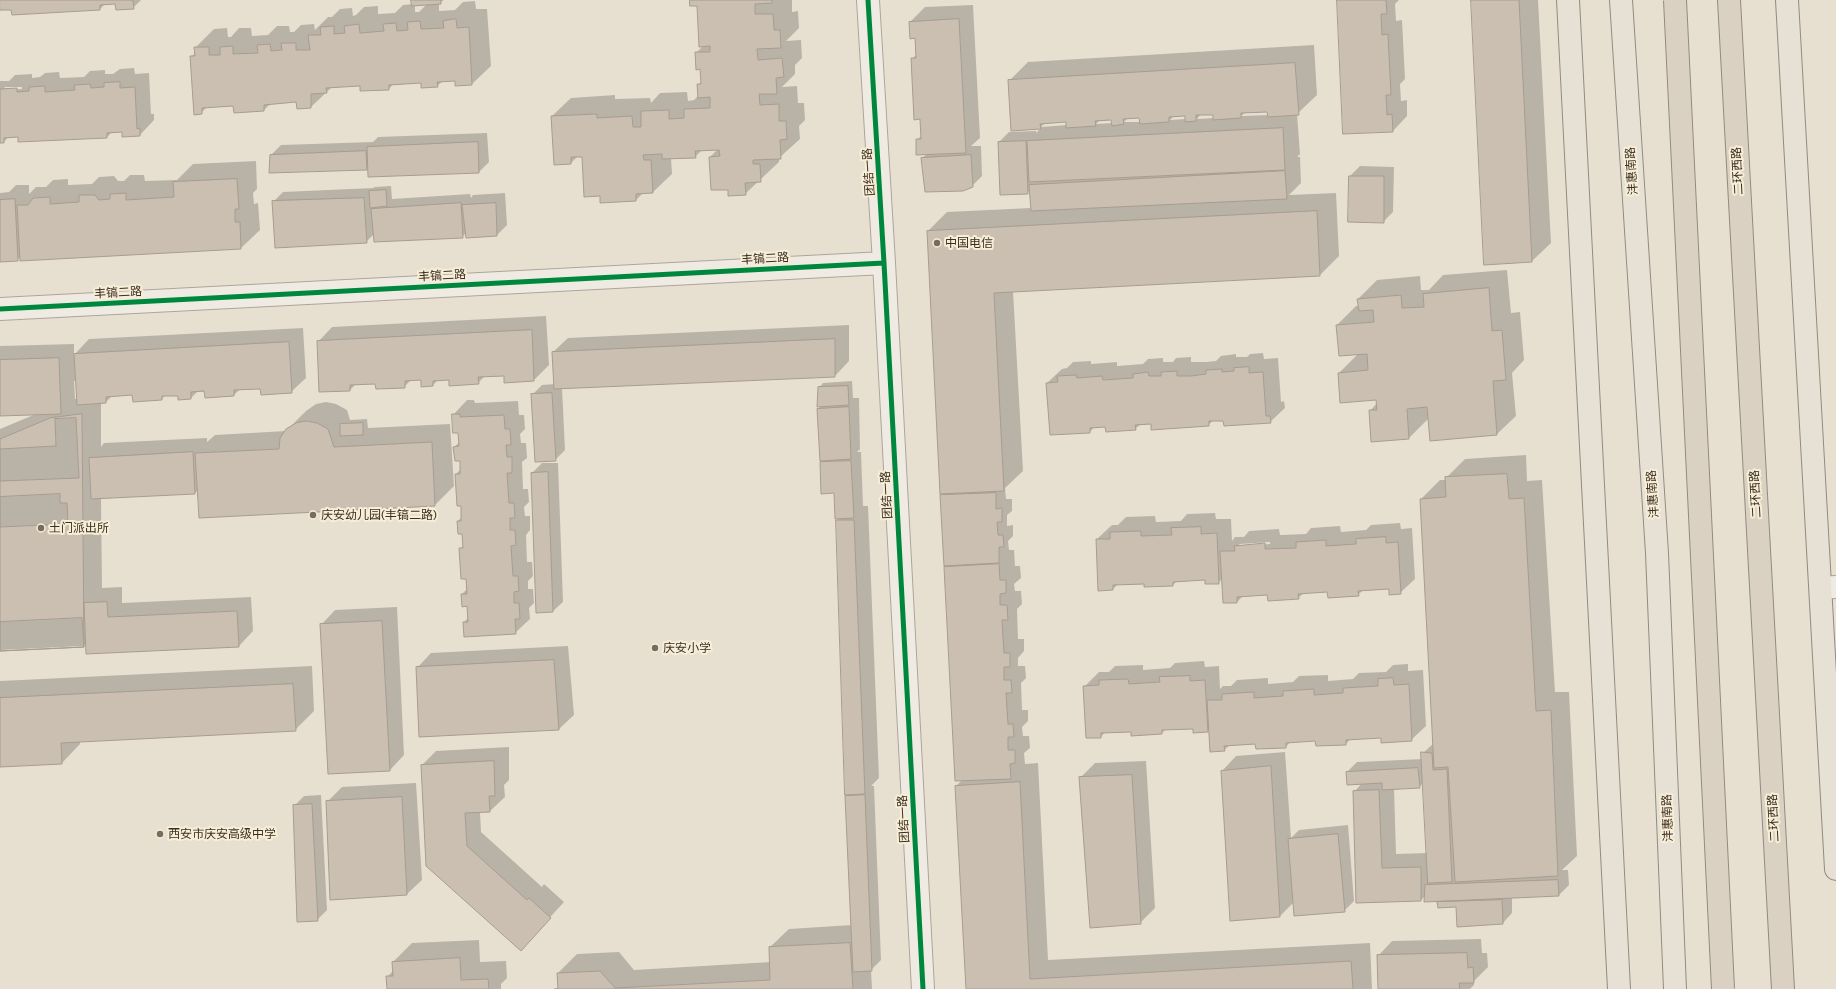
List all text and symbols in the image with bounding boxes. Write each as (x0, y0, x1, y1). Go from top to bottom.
street label: 沣惠南路 (1623, 147, 1641, 195)
street label: 二环西路 (1730, 147, 1746, 195)
street label: 团结一路 (860, 148, 878, 196)
place label: 中国电信 (945, 236, 993, 250)
marker: 中国电信 (932, 238, 942, 248)
street label: 丰镐二路 (741, 251, 789, 267)
street label: 丰镐二路 (418, 268, 466, 284)
street label: 丰镐二路 (94, 285, 142, 301)
street label: 沣惠南路 (1644, 470, 1662, 518)
street label: 二环西路 (1748, 470, 1764, 518)
street label: 团结一路 (879, 471, 895, 519)
place label: 庆安幼儿园(丰镐二路) (321, 508, 437, 522)
marker: 庆安幼儿园(丰镐二路) (308, 510, 318, 520)
place label: 土门派出所 (49, 521, 109, 535)
marker: 土门派出所 (36, 523, 46, 533)
place label: 庆安小学 (663, 641, 711, 655)
marker: 庆安小学 (650, 643, 660, 653)
street label: 沣惠南路 (1660, 794, 1676, 842)
street label: 二环西路 (1766, 794, 1782, 842)
street label: 团结一路 (896, 795, 912, 843)
place label: 西安市庆安高级中学 (168, 827, 276, 841)
marker: 西安市庆安高级中学 (155, 829, 165, 839)

